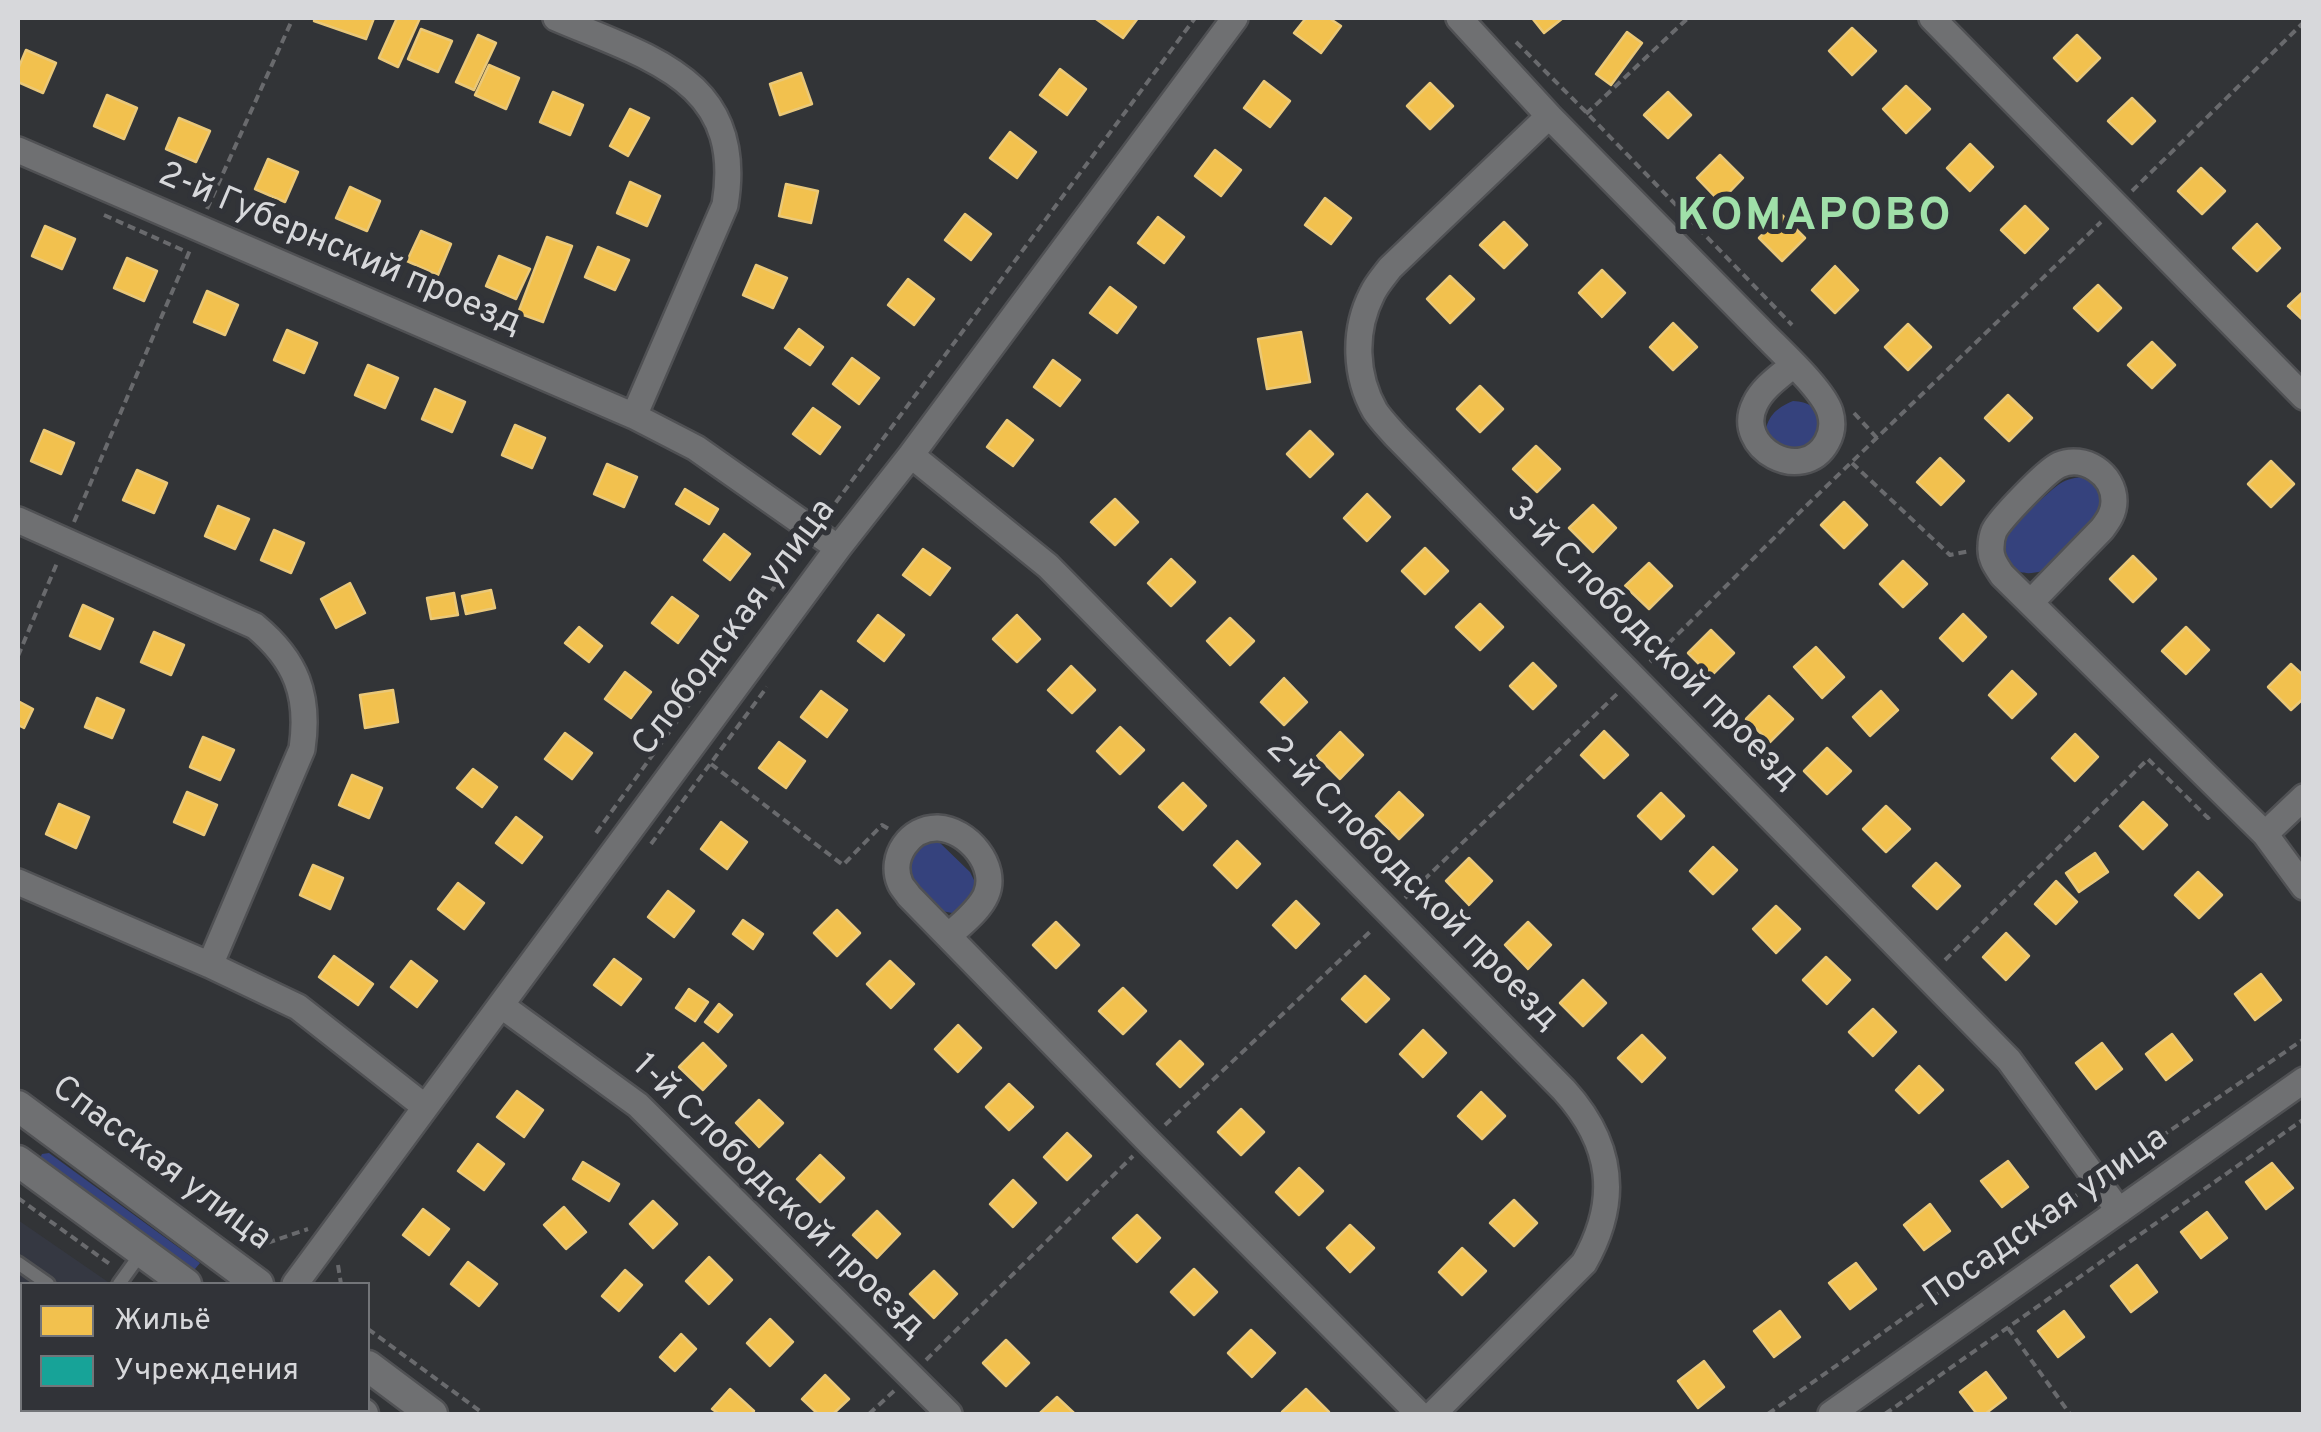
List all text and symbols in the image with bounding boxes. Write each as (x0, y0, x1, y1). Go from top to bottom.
street label: 2-й Губернский проезд (151, 155, 527, 347)
district label: КОМАРОВО (1677, 193, 1953, 247)
street label: 3-й Слободской проезд (1496, 490, 1806, 800)
street label: Слободская улица (625, 492, 847, 766)
street label: 2-й Слободской проезд (1255, 729, 1567, 1041)
street label: 1-й Слободской проезд (622, 1047, 932, 1349)
street label: Спасская улица (42, 1069, 278, 1261)
street label: Посадская улица (1917, 1119, 2177, 1319)
legend (20, 1282, 370, 1412)
text: Жильё (114, 1303, 211, 1340)
text: Учреждения (114, 1353, 299, 1390)

